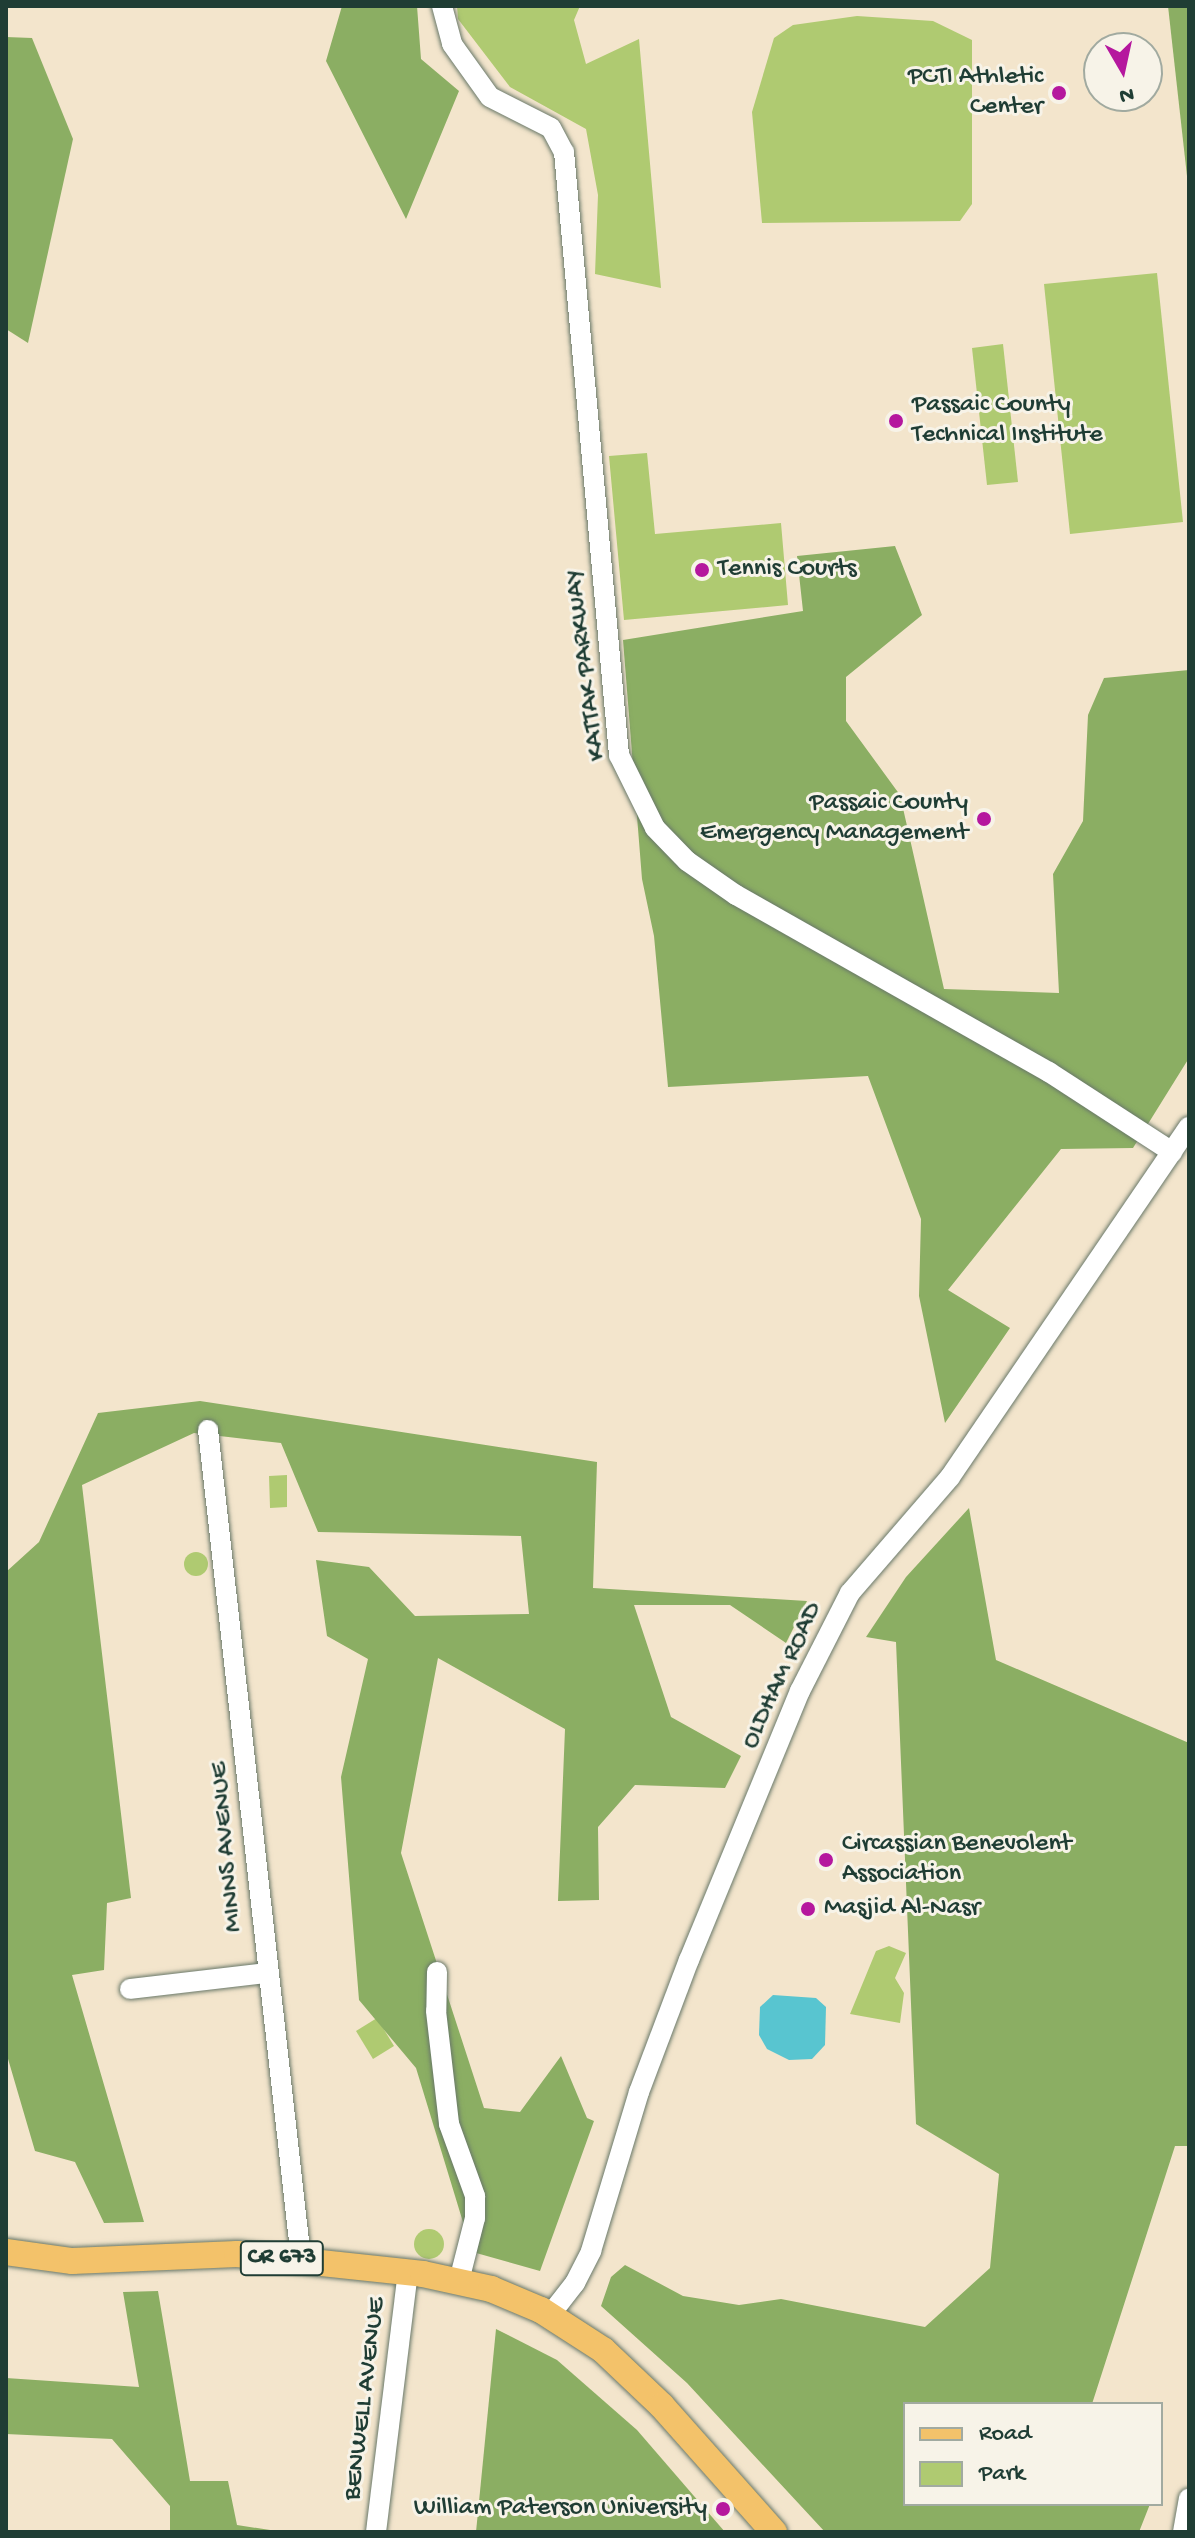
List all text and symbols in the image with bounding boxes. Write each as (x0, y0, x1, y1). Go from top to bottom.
north arrow (1083, 32, 1163, 112)
place label: PCTI Athletic Center (908, 62, 1043, 124)
text: N (1117, 80, 1136, 108)
marker: PCTI Athletic Center (1050, 84, 1068, 102)
place label: Passaic County Technical Institute (912, 390, 1103, 452)
marker: Passaic County Technical Institute (887, 412, 905, 430)
place label: Tennis Courts (718, 554, 857, 586)
marker: Tennis Courts (693, 561, 711, 579)
street label: KATTAK PARKWAY (560, 568, 614, 762)
place label: Passaic County Emergency Management (700, 788, 968, 850)
marker: Passaic County Emergency Management (975, 810, 993, 828)
street label: OLDHAM ROAD (735, 1598, 831, 1754)
street label: MINNS AVENUE (205, 1761, 251, 1933)
place label: Circassian Benevolent Association (842, 1829, 1071, 1890)
marker: Circassian Benevolent Association (817, 1851, 835, 1869)
place label: Masjid Al-Nasr (824, 1893, 980, 1925)
marker: Masjid Al-Nasr (799, 1900, 817, 1918)
road number: CR 673 (238, 2238, 326, 2278)
street label: BENWELL AVENUE (338, 2296, 394, 2502)
legend (903, 2402, 1163, 2506)
text: Road (979, 2420, 1031, 2449)
text: Park (979, 2460, 1025, 2489)
place label: William Paterson University (414, 2493, 707, 2525)
marker: William Paterson University (714, 2500, 732, 2518)

